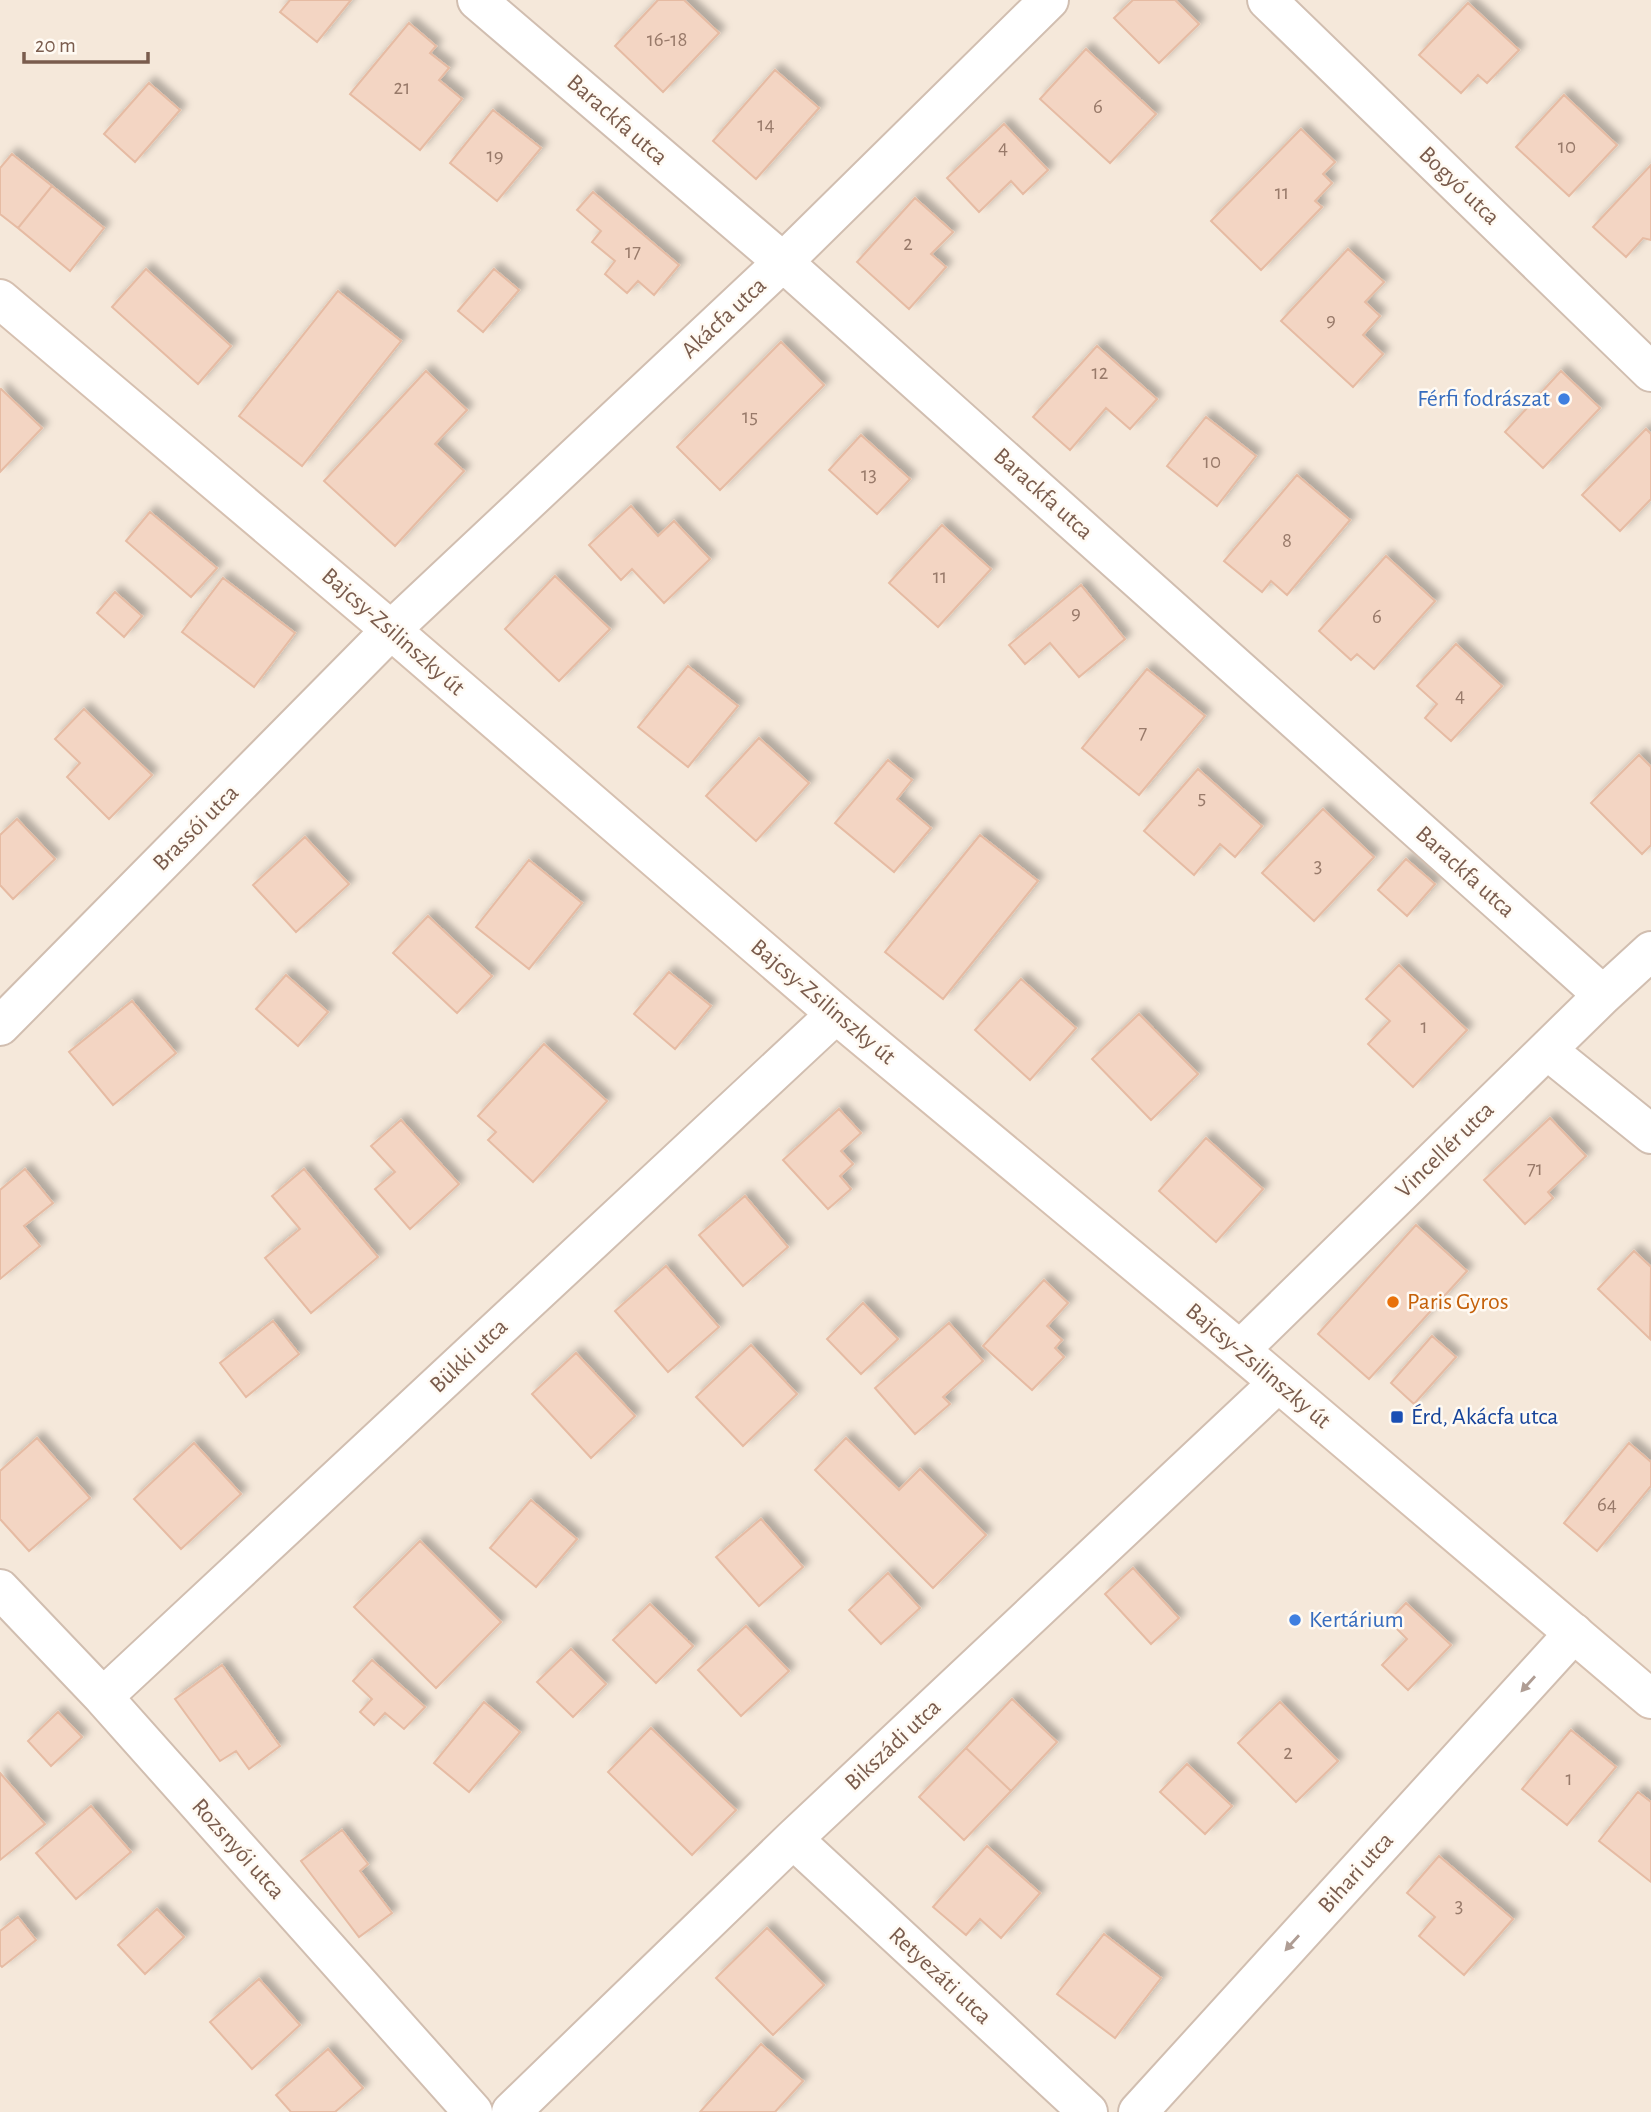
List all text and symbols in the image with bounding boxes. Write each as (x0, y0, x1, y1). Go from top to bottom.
scale bar (24, 21, 149, 65)
house number: 16-18 (647, 29, 687, 50)
text: 20 m (35, 35, 76, 56)
street label: Barackfa utca (562, 70, 672, 170)
house number: 21 (394, 77, 410, 98)
house number: 6 (1093, 96, 1103, 117)
house number: 14 (757, 114, 775, 135)
house number: 10 (1558, 136, 1576, 157)
house number: 4 (998, 137, 1008, 158)
street label: Bogyó utca (1414, 142, 1504, 230)
house number: 19 (486, 145, 504, 166)
house number: 11 (1275, 182, 1289, 203)
house number: 2 (903, 233, 913, 254)
house number: 17 (625, 241, 641, 262)
street label: Akácfa utca (677, 273, 771, 363)
house number: 9 (1326, 309, 1336, 330)
house number: 12 (1092, 362, 1108, 383)
place label: Férfi fodrászat (1417, 387, 1550, 411)
marker: Férfi fodrászat (1556, 391, 1572, 407)
house number: 15 (742, 406, 758, 427)
street label: Barackfa utca (989, 444, 1097, 544)
house number: 10 (1203, 451, 1221, 472)
house number: 13 (861, 464, 877, 485)
house number: 8 (1282, 530, 1292, 551)
street label: Bajcsy-Zsilinszky út (317, 564, 469, 701)
house number: 11 (933, 566, 947, 587)
house number: 9 (1071, 602, 1081, 623)
house number: 6 (1372, 606, 1382, 627)
house number: 4 (1455, 685, 1465, 706)
house number: 7 (1139, 722, 1148, 743)
street label: Brassói utca (149, 781, 243, 875)
house number: 5 (1198, 787, 1206, 808)
street label: Barackfa utca (1411, 822, 1519, 922)
house number: 3 (1314, 855, 1322, 876)
street label: Bajcsy-Zsilinszky út (746, 935, 900, 1069)
house number: 1 (1420, 1016, 1428, 1037)
street label: Vincellér utca (1391, 1097, 1499, 1203)
house number: 71 (1527, 1158, 1543, 1179)
place label: Paris Gyros (1407, 1290, 1509, 1314)
marker: Paris Gyros (1385, 1294, 1401, 1310)
street label: Bajcsy-Zsilinszky út (1181, 1299, 1335, 1433)
street label: Bükki utca (426, 1314, 512, 1398)
place label: Érd, Akácfa utca (1411, 1403, 1558, 1429)
marker: Érd, Akácfa utca (1389, 1409, 1405, 1425)
house number: 64 (1597, 1494, 1617, 1515)
place label: Kertárium (1309, 1608, 1404, 1632)
marker: Kertárium (1287, 1612, 1303, 1628)
one-way arrow (1520, 1675, 1536, 1693)
street label: Bikszádi utca (840, 1695, 946, 1795)
house number: 2 (1283, 1742, 1293, 1763)
house number: 1 (1565, 1768, 1573, 1789)
street label: Rozsnyói utca (187, 1794, 289, 1904)
street label: Bihari utca (1314, 1828, 1398, 1918)
house number: 3 (1455, 1895, 1463, 1916)
street label: Retyezáti utca (884, 1923, 996, 2029)
one-way arrow (1285, 1934, 1301, 1951)

